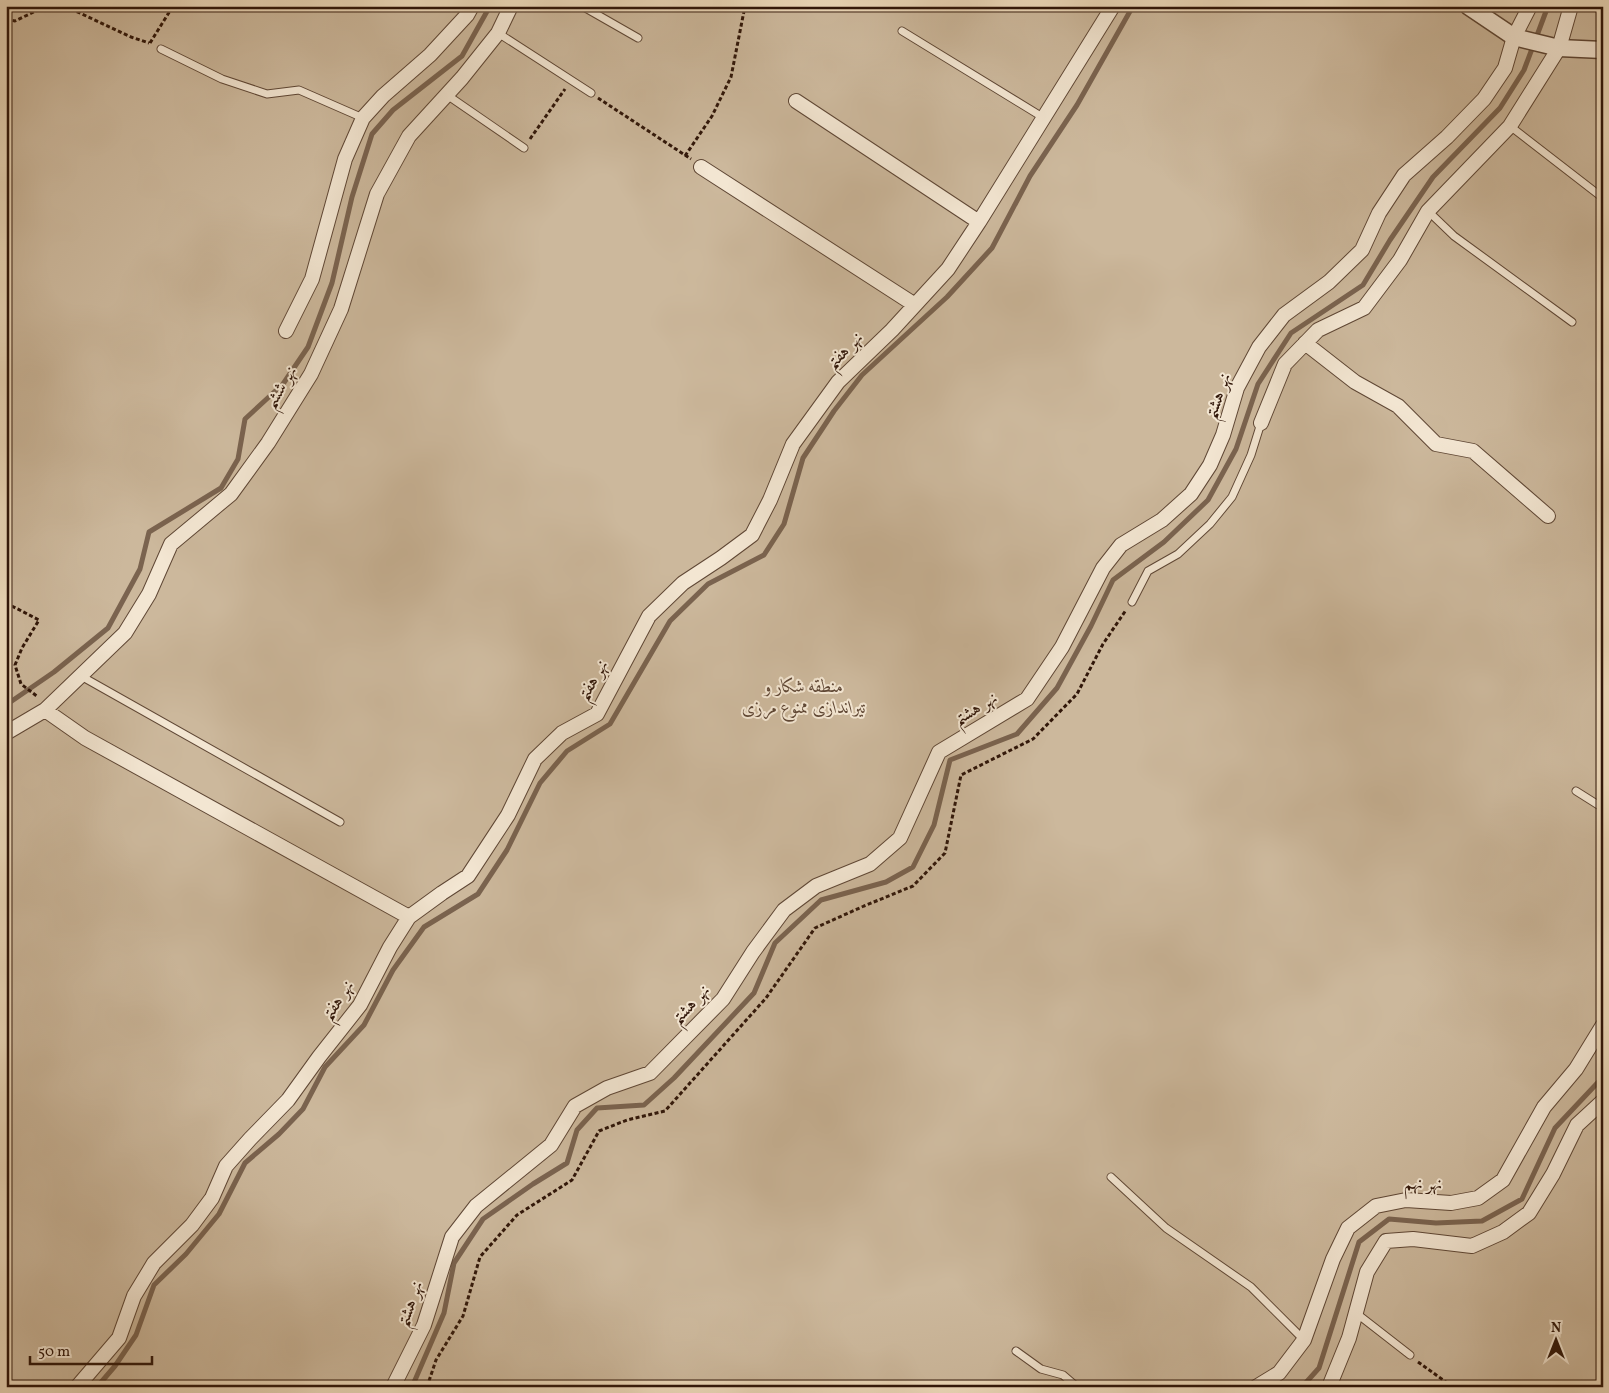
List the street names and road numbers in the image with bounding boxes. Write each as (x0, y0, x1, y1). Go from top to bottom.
street label: نهر هفتم (821, 327, 872, 378)
street label: نهر ششم (258, 361, 308, 416)
street label: نهر هشتم (1198, 370, 1242, 425)
street label: نهر هفتم (571, 655, 619, 708)
street label: نهر هشتم (949, 686, 1005, 736)
street label: نهر هفتم (315, 975, 364, 1028)
street label: نهر هشتم (665, 979, 720, 1034)
street label: نهر نهم (1404, 1172, 1442, 1200)
street label: نهر هشتم (390, 1278, 434, 1333)

